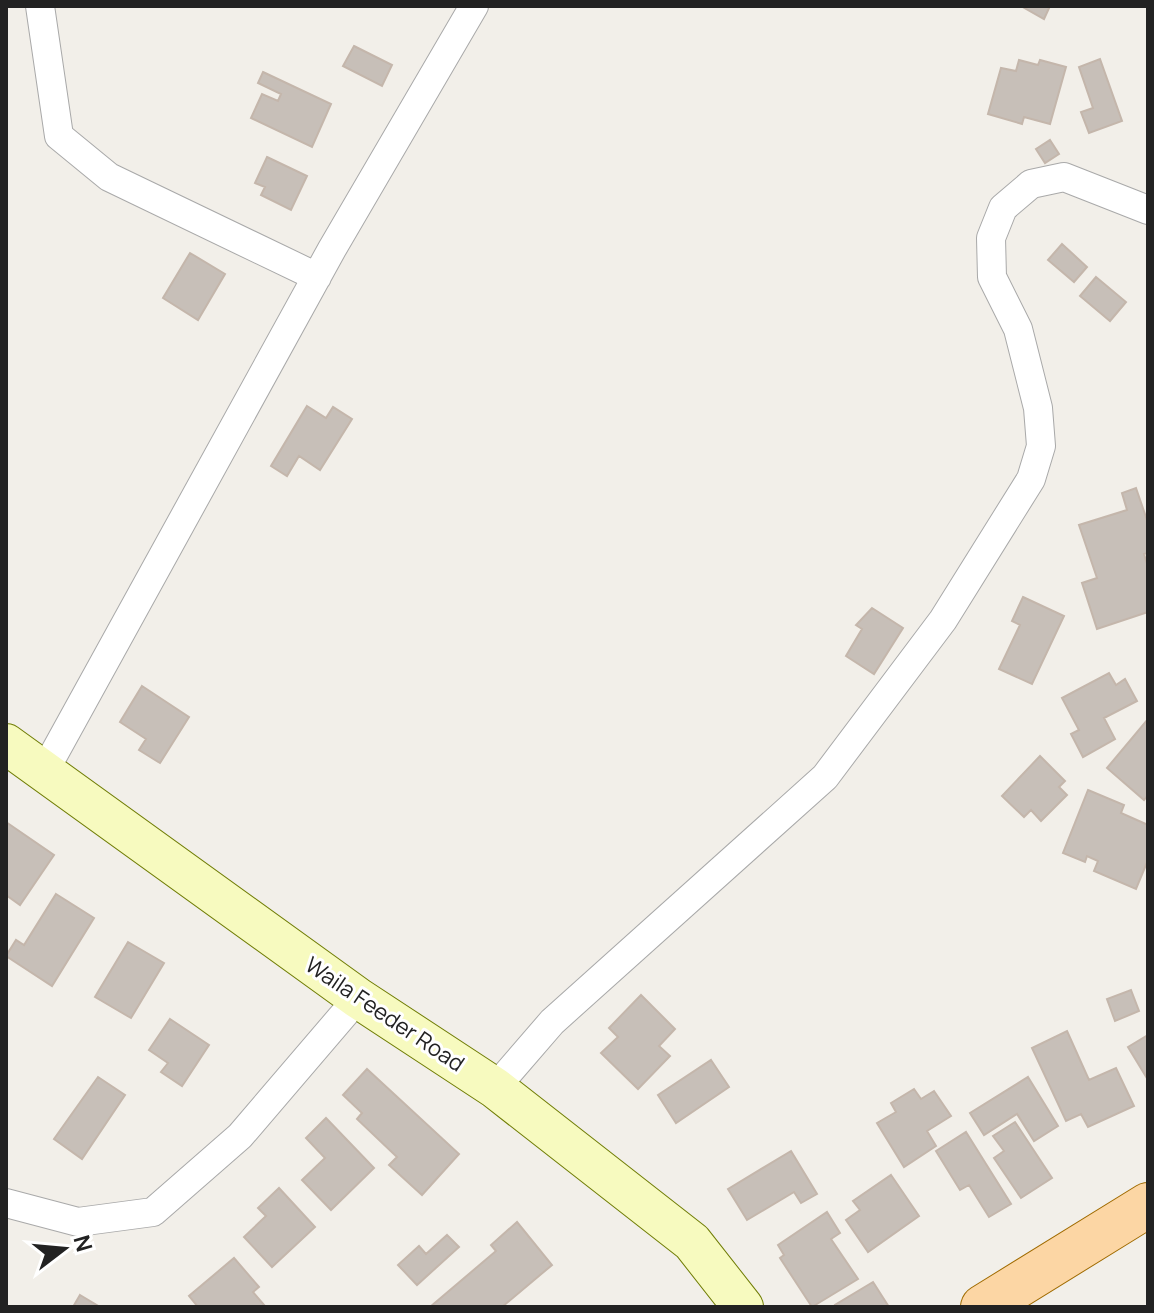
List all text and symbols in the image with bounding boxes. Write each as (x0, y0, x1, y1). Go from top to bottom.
street label: Waila Feeder Road (300, 950, 470, 1078)
north arrow (24, 1209, 104, 1289)
text: N (67, 1232, 100, 1255)

